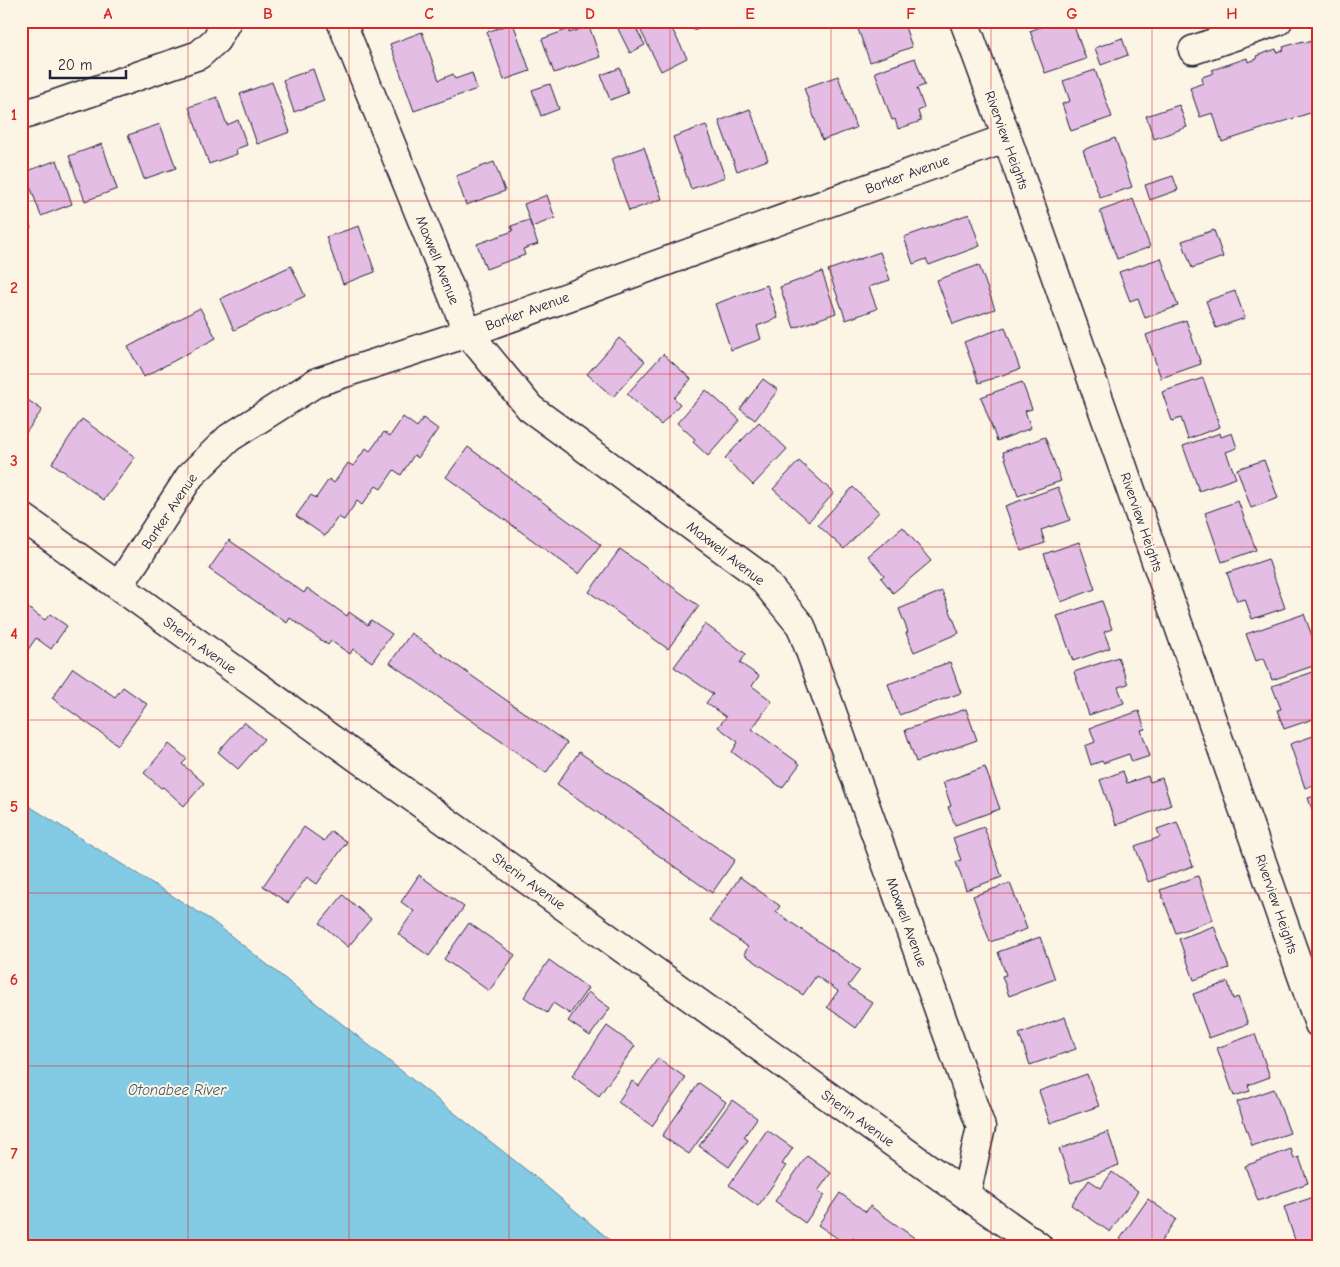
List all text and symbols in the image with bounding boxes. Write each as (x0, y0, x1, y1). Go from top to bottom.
text: A (104, 5, 113, 23)
text: B (263, 5, 273, 23)
text: C (424, 5, 434, 23)
text: D (585, 5, 595, 23)
text: E (745, 5, 755, 23)
text: F (906, 5, 916, 23)
text: G (1066, 5, 1078, 23)
text: H (1226, 5, 1238, 23)
scale bar (50, 48, 126, 80)
text: 20 m (58, 56, 92, 74)
street label: Riverview Heights (981, 88, 1032, 192)
text: 1 (11, 106, 17, 124)
street label: Barker Avenue (863, 151, 951, 197)
street label: Maxwell Avenue (412, 213, 463, 307)
text: 2 (10, 279, 18, 297)
street label: Barker Avenue (483, 288, 571, 334)
text: 3 (10, 452, 18, 470)
street label: Barker Avenue (138, 470, 201, 552)
street label: Riverview Heights (1117, 470, 1167, 574)
street label: Maxwell Avenue (683, 518, 768, 589)
street label: Sherin Avenue (160, 613, 240, 678)
text: 4 (10, 625, 18, 643)
text: 5 (10, 798, 18, 816)
street label: Sherin Avenue (489, 849, 569, 914)
street label: Riverview Heights (1252, 852, 1302, 956)
street label: Maxwell Avenue (882, 875, 931, 969)
text: 6 (10, 971, 18, 989)
water label: Otonabee River (128, 1081, 227, 1099)
street label: Sherin Avenue (818, 1086, 898, 1151)
text: 7 (10, 1145, 18, 1163)

